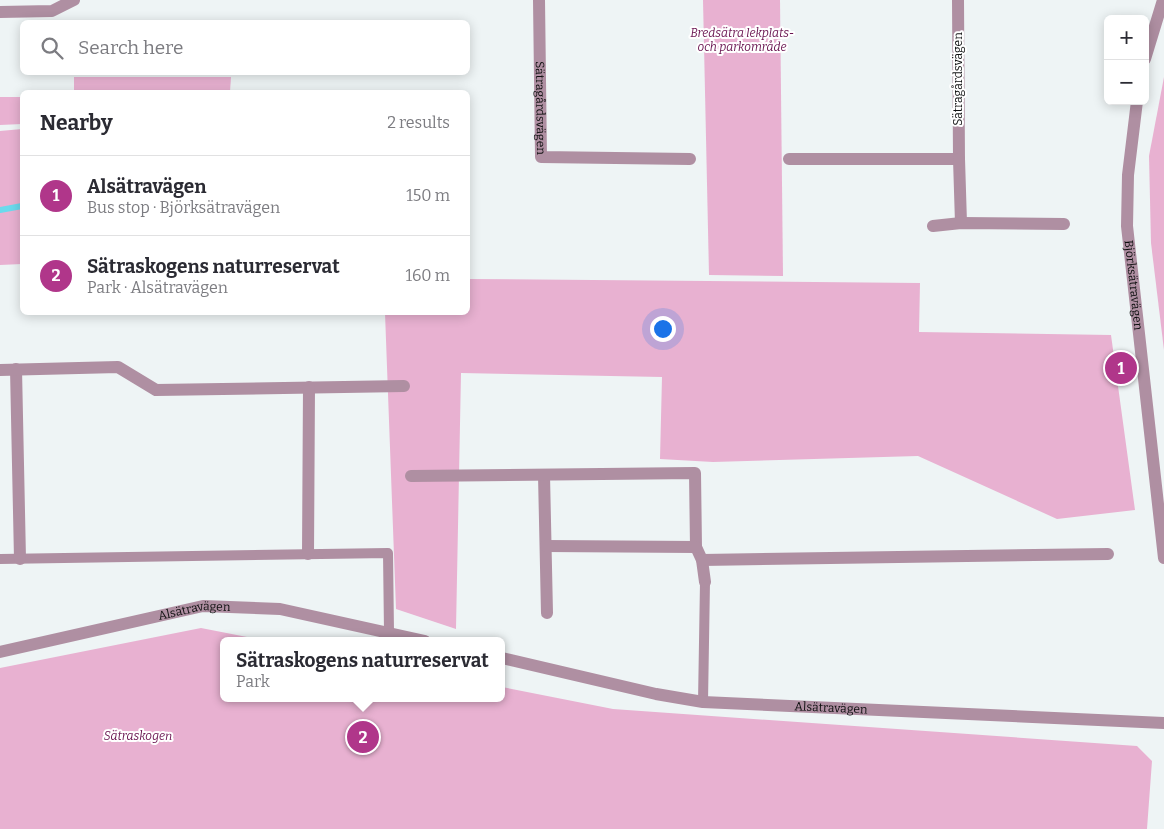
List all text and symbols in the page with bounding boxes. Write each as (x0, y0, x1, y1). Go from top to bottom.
map controls (1104, 15, 1149, 105)
button: + (1104, 15, 1149, 60)
search box (20, 20, 470, 75)
park label: Bredsätra lekplats- och parkområde (690, 26, 794, 54)
street label: Sätragårdsvägen (951, 32, 965, 126)
icon: search (38, 34, 66, 62)
text: Search here (78, 36, 183, 59)
button: − (1104, 60, 1149, 105)
street label: Sätragårdsvägen (533, 61, 548, 155)
text: Nearby (40, 110, 113, 136)
text: 2 results (387, 113, 450, 132)
text: Alsätravägen (87, 175, 206, 198)
text: 1 (53, 186, 59, 205)
text: 150 m (406, 186, 450, 205)
text: Bus stop · Björksätravägen (87, 198, 280, 217)
street label: Björksätravägen (1122, 239, 1146, 331)
text: Sätraskogens naturreservat (87, 255, 340, 278)
text: 2 (51, 266, 61, 285)
text: 160 m (405, 266, 450, 285)
text: Park · Alsätravägen (87, 278, 228, 297)
your location (650, 316, 676, 342)
pin: 1 (1105, 349, 1137, 387)
street label: Alsätravägen (157, 599, 231, 623)
popup (220, 637, 505, 702)
text: Sätraskogens naturreservat (236, 649, 489, 672)
text: Park (236, 672, 270, 691)
street label: Alsätravägen (794, 699, 868, 717)
pin: 2 (347, 718, 379, 756)
park label: Sätraskogen (104, 729, 172, 743)

